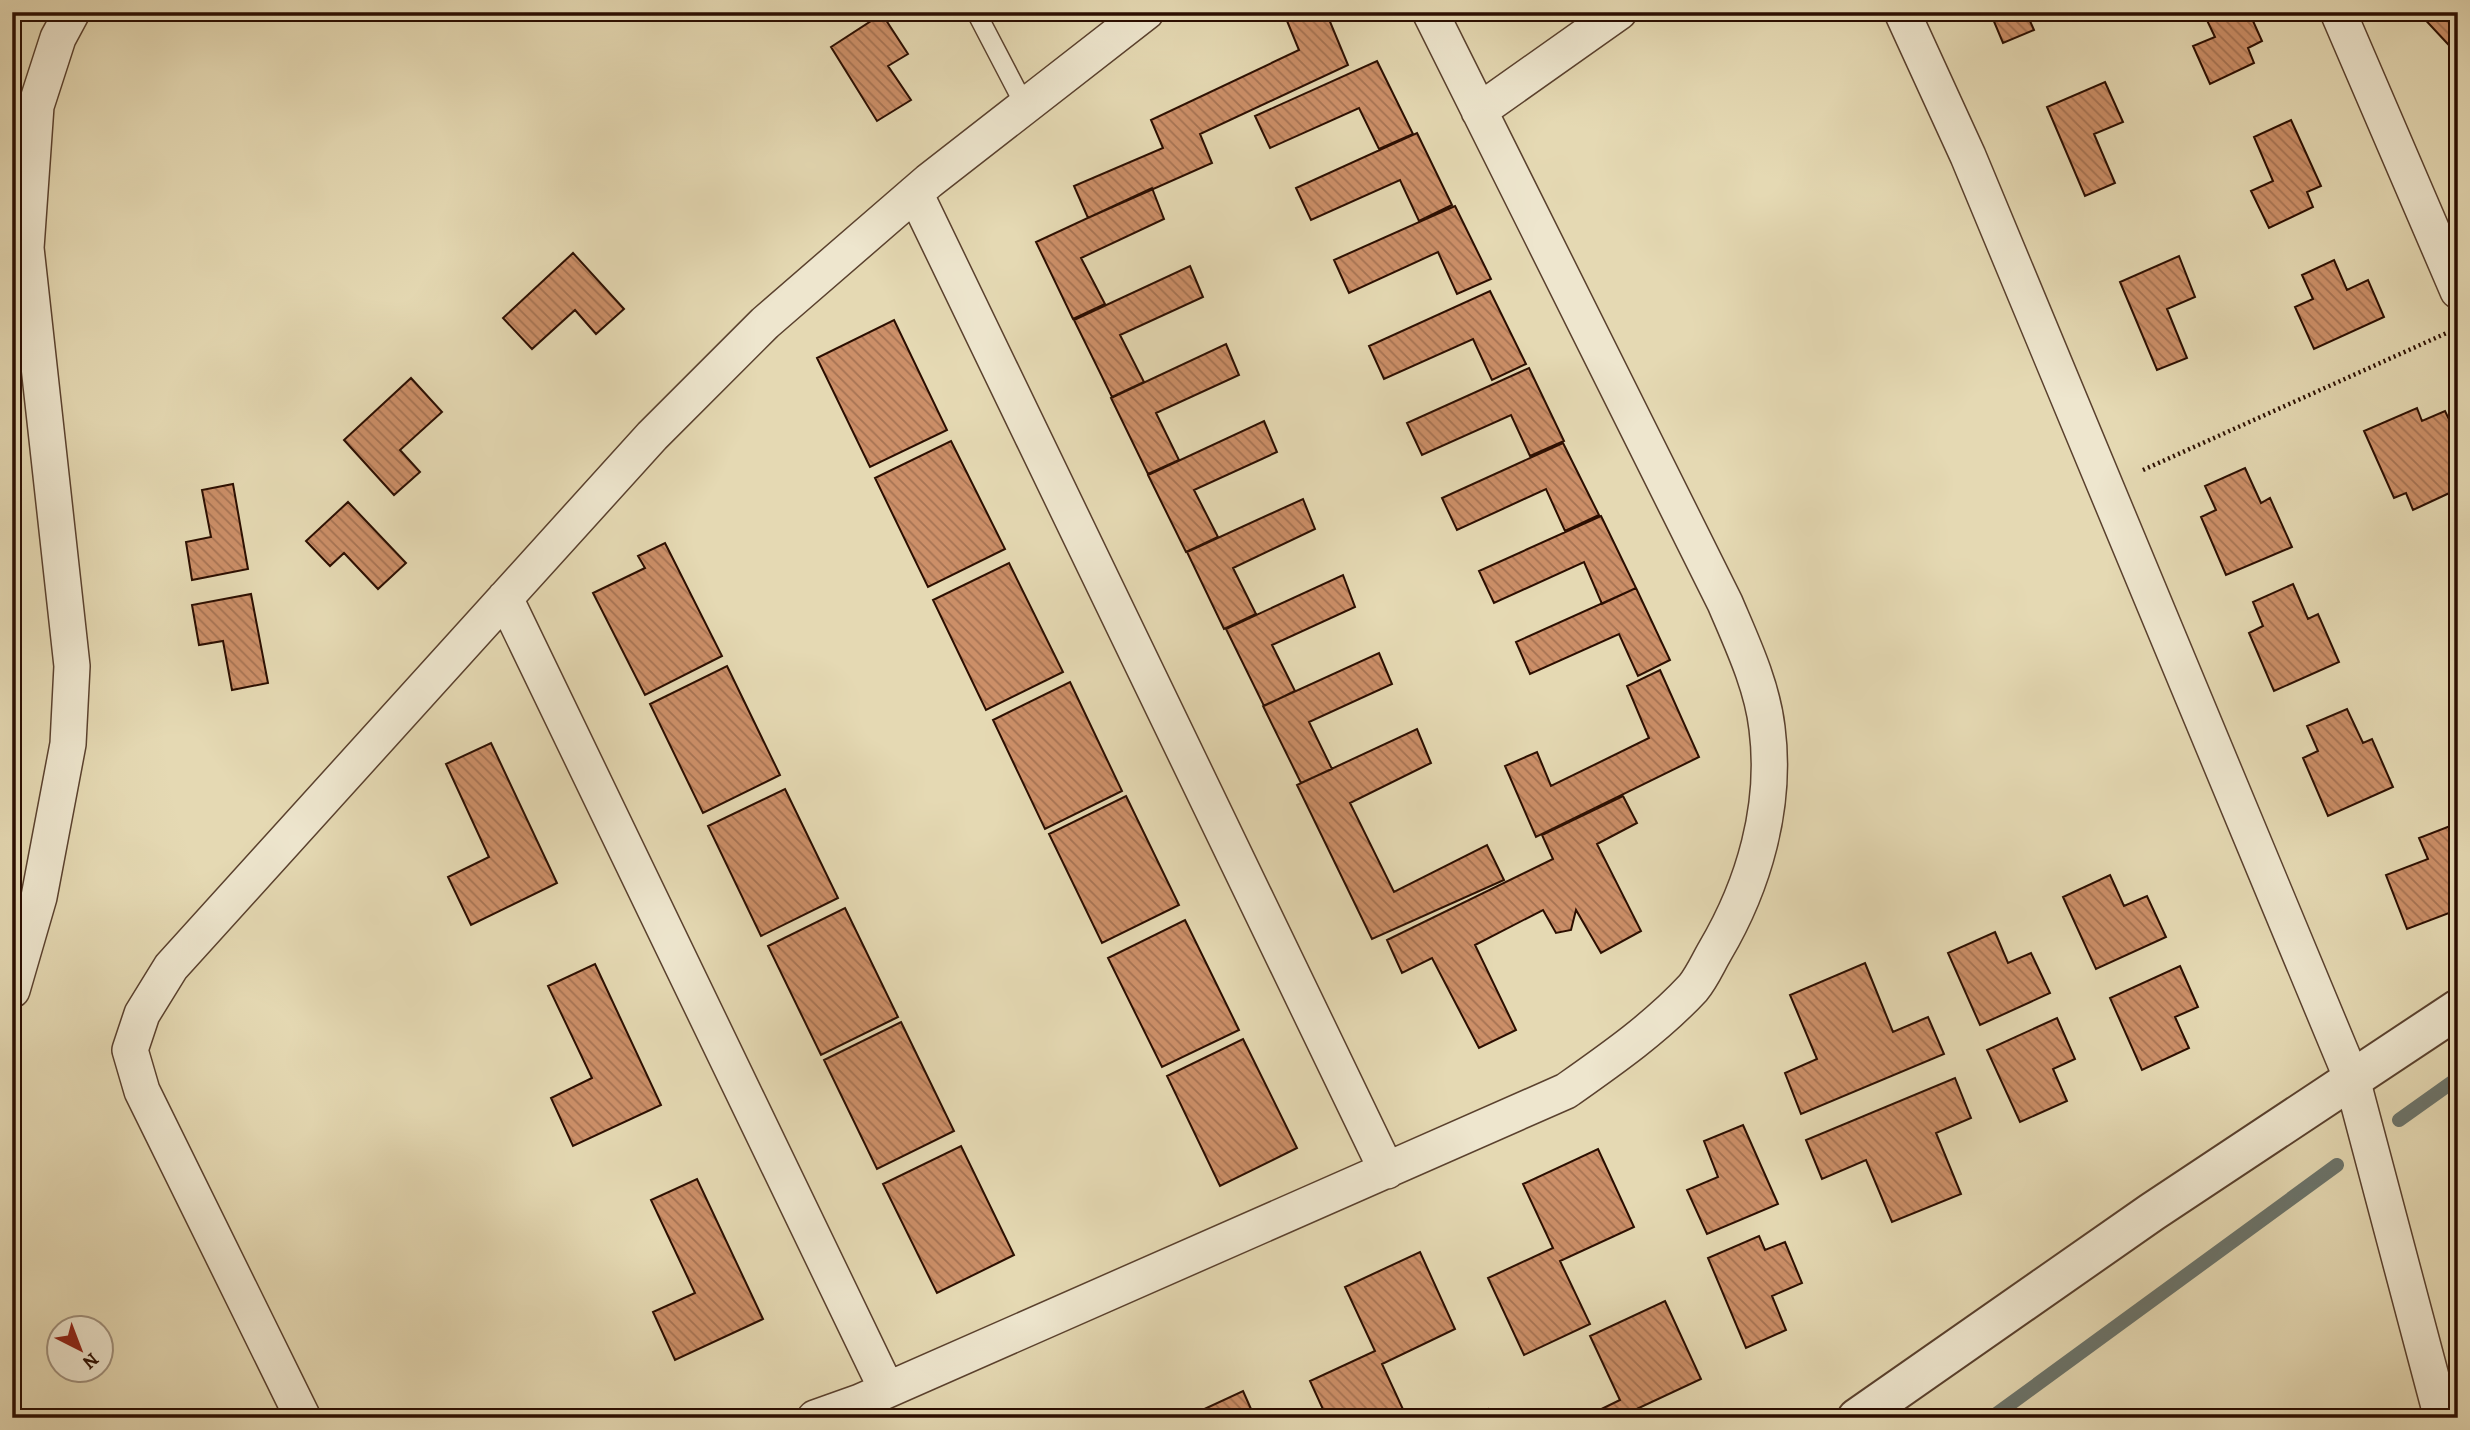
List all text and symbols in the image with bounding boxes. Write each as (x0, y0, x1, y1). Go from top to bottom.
north arrow (46, 1314, 116, 1384)
text: N (77, 1347, 105, 1375)

